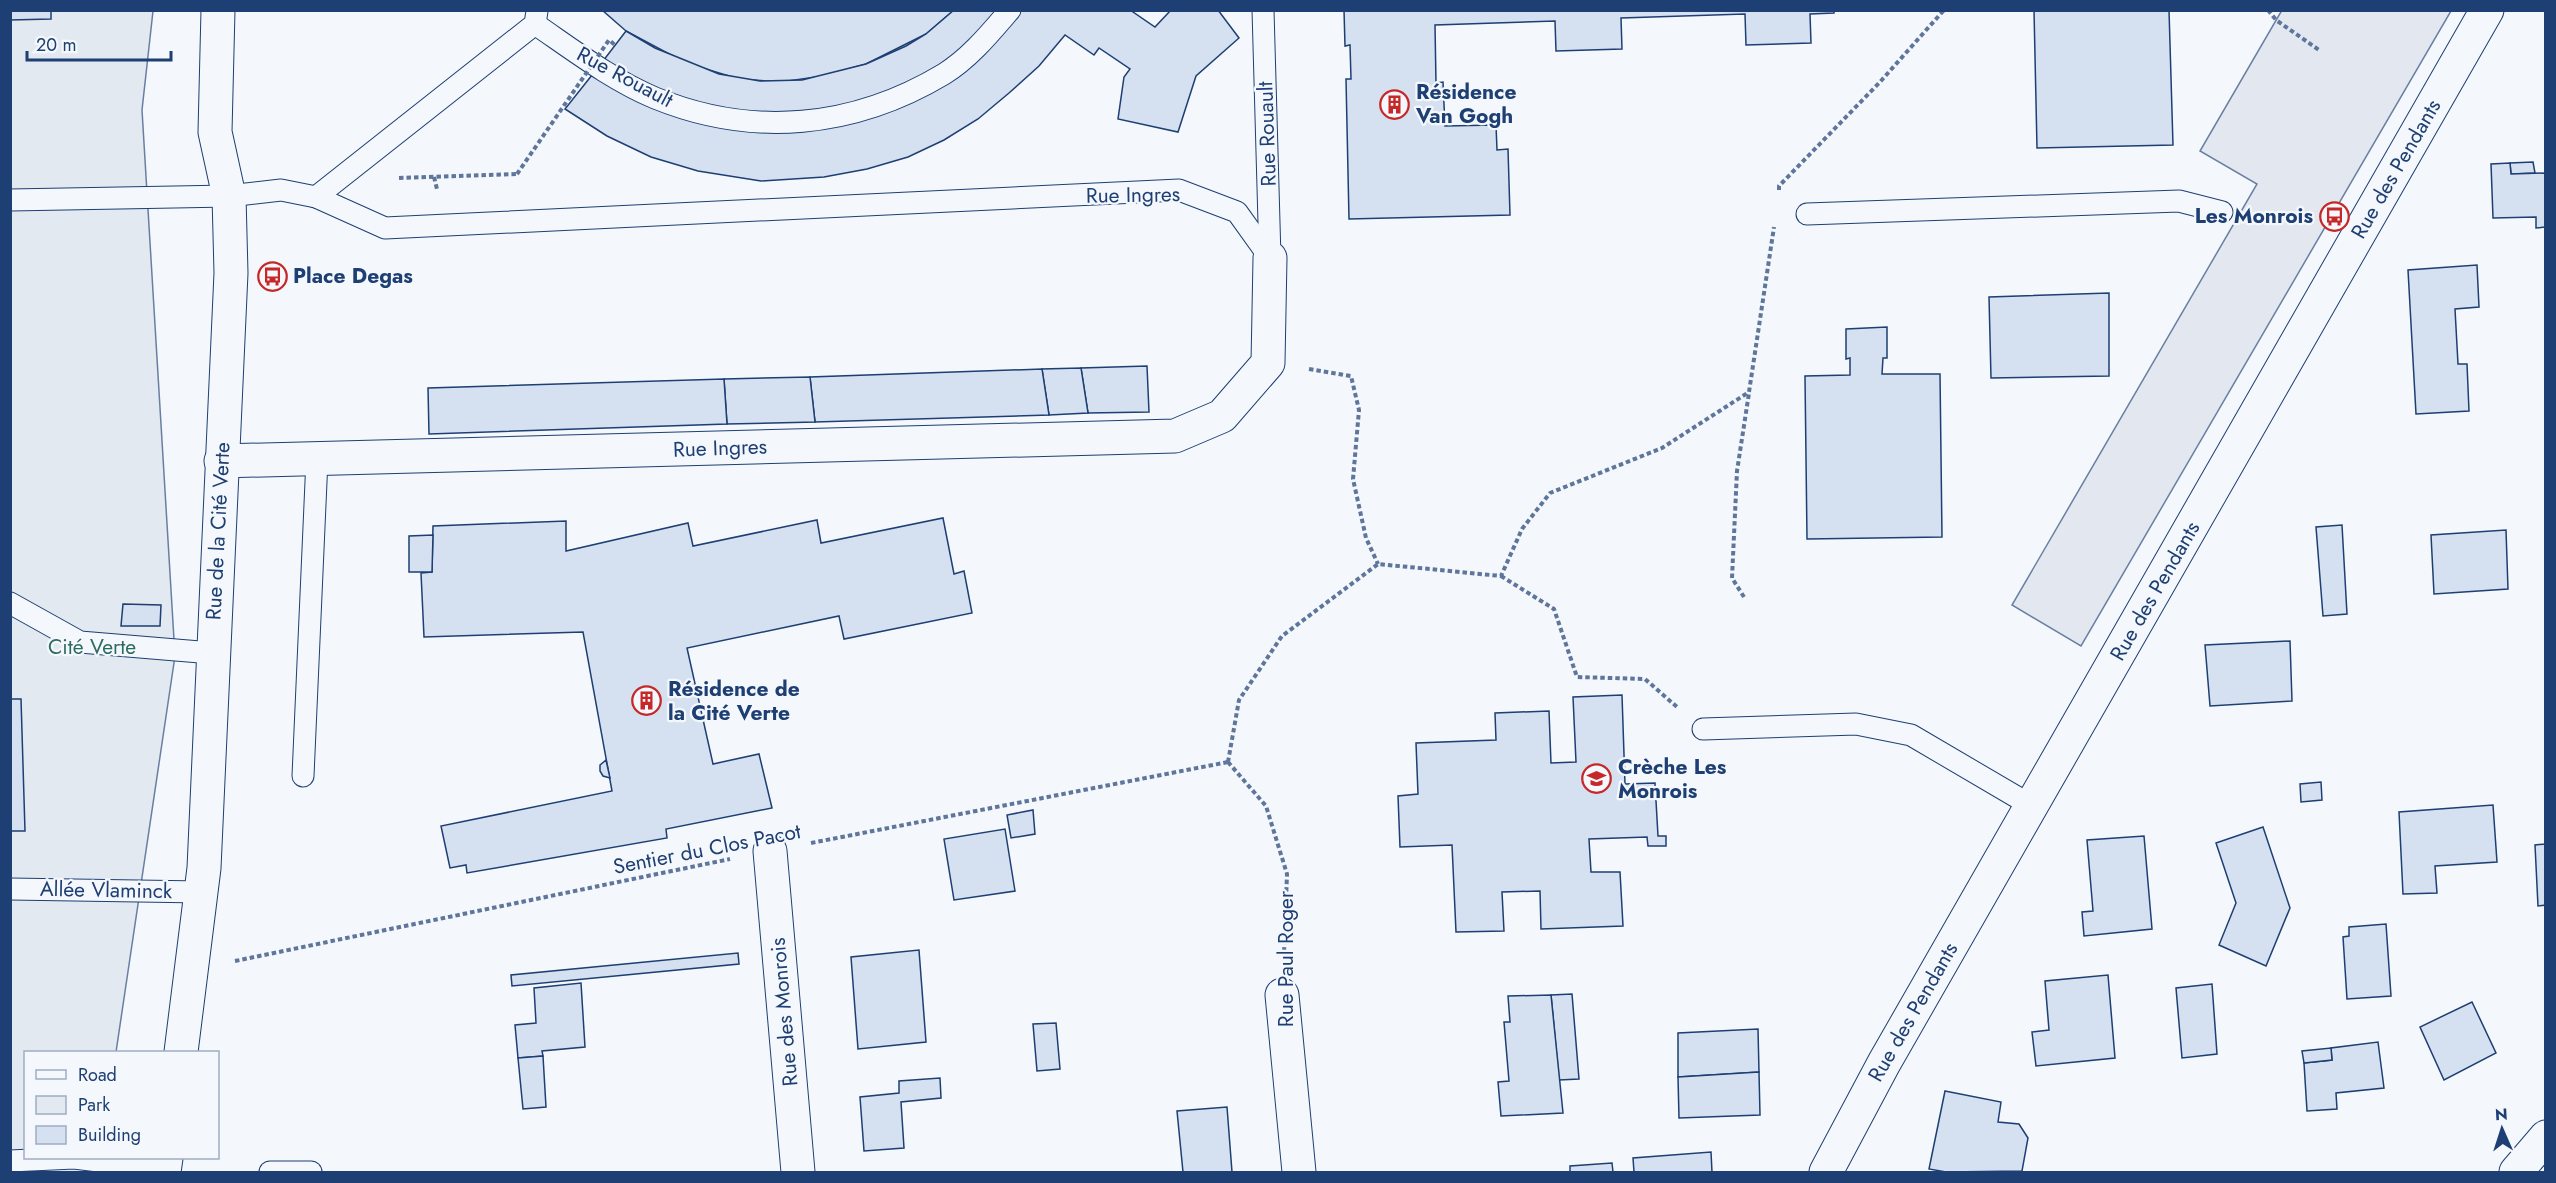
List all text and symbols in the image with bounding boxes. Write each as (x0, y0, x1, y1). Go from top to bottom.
scale bar (27, 24, 171, 62)
text: 20 m (36, 32, 76, 58)
street label: Rue Rouault (572, 39, 678, 115)
place label: Résidence Van Gogh (1415, 77, 1516, 131)
street label: Rue Rouault (1250, 81, 1284, 187)
building icon: Résidence Van Gogh (1379, 88, 1411, 120)
street label: Rue des Pendants (2344, 94, 2448, 244)
street label: Rue Ingres (1086, 179, 1180, 211)
bus stop icon: Les Monrois (2318, 200, 2350, 232)
place label: Les Monrois (2195, 201, 2313, 231)
bus stop icon: Place Degas (256, 260, 288, 292)
place label: Place Degas (293, 261, 413, 291)
street label: Rue Ingres (672, 431, 768, 465)
street label: Rue de la Cité Verte (198, 441, 238, 621)
street label: Rue des Pendants (2103, 516, 2207, 666)
park label: Cité Verte (48, 632, 136, 662)
place label: Résidence de la Cité Verte (668, 674, 800, 728)
building icon: Résidence de la Cité Verte (631, 685, 663, 717)
place label: Crèche Les Monrois (1618, 752, 1727, 806)
school or university icon: Crèche Les Monrois (1581, 763, 1613, 795)
street label: Sentier du Clos Pacot (611, 816, 803, 882)
street label: Allée Vlaminck (40, 874, 173, 906)
street label: Rue Paul Roger (1271, 890, 1301, 1027)
street label: Rue des Monrois (763, 936, 805, 1088)
street label: Rue des Pendants (1861, 937, 1965, 1087)
legend (24, 1051, 219, 1159)
text: Road (78, 1062, 117, 1088)
text: Park (78, 1092, 110, 1118)
north arrow (2472, 1099, 2532, 1159)
text: N (2494, 1103, 2508, 1126)
text: Building (78, 1122, 141, 1148)

